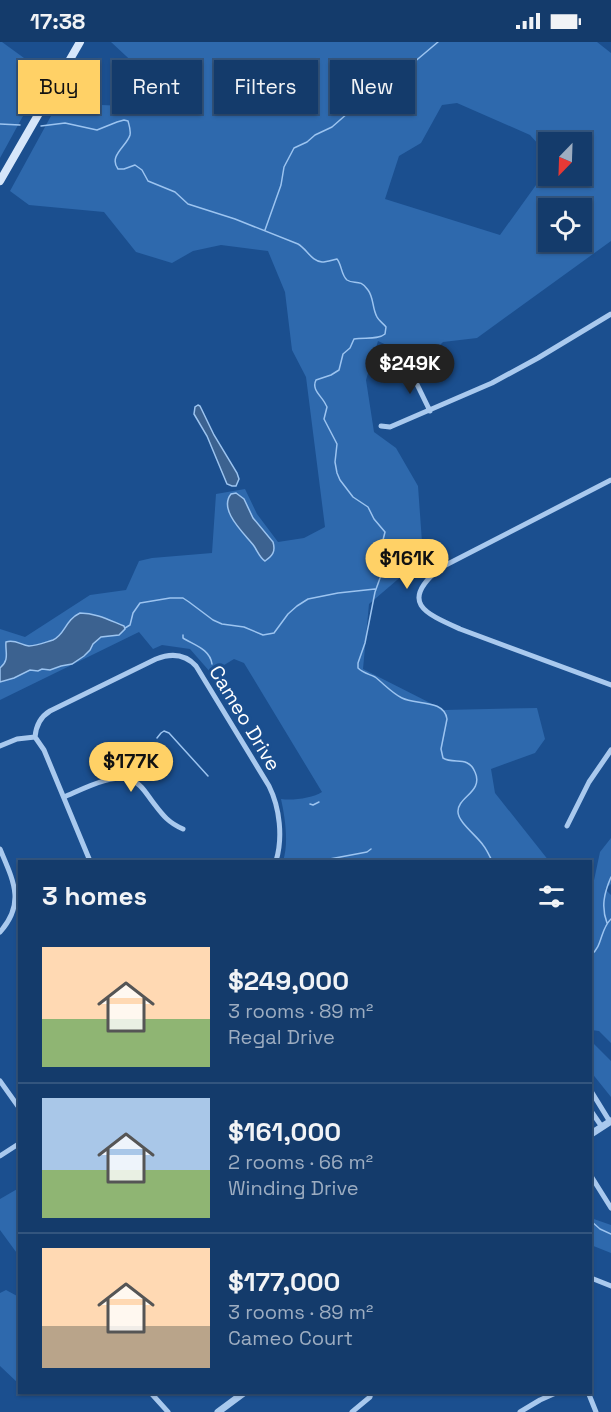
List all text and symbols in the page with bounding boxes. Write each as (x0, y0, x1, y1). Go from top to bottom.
text: 17:38 (30, 7, 85, 35)
chip: Buy (18, 60, 100, 114)
chip: Rent (112, 60, 202, 114)
chip: Filters (214, 60, 318, 114)
chip: New (330, 60, 415, 114)
north arrow (538, 132, 592, 186)
map controls (538, 132, 592, 252)
button: locate (538, 198, 592, 252)
pin: $249K (368, 344, 452, 395)
text: $249K (379, 350, 441, 376)
pin: $161K (365, 539, 449, 590)
text: $161K (380, 545, 435, 571)
street label: Cameo Drive (203, 660, 287, 776)
pin: $177K (89, 742, 173, 793)
text: $177K (103, 748, 159, 774)
text: 3 homes (42, 879, 147, 913)
icon: filters (535, 880, 568, 913)
text: $249,000 (228, 964, 349, 998)
icon: home (90, 971, 162, 1043)
text: 3 rooms · 89 m² (228, 998, 373, 1024)
text: Regal Drive (228, 1024, 335, 1050)
text: $161,000 (228, 1115, 341, 1149)
icon: home (90, 1122, 162, 1194)
text: 2 rooms · 66 m² (228, 1149, 373, 1175)
text: Winding Drive (228, 1175, 359, 1201)
text: $177,000 (228, 1265, 340, 1299)
icon: home (90, 1272, 162, 1344)
text: 3 rooms · 89 m² (228, 1299, 373, 1325)
text: Cameo Court (228, 1325, 353, 1351)

